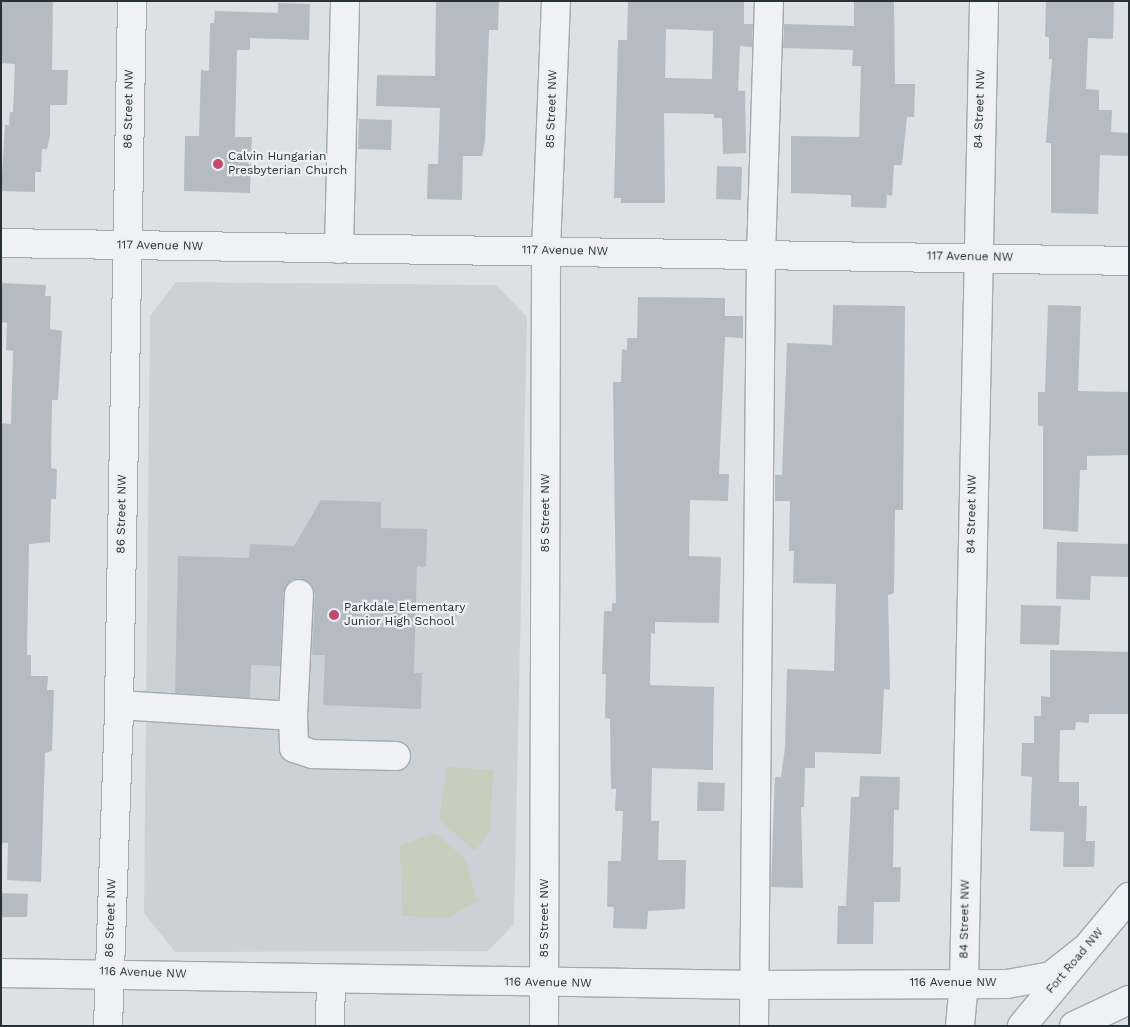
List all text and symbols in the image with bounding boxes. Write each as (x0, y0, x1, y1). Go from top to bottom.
street label: 86 Street NW (121, 69, 137, 149)
street label: 85 Street NW (543, 69, 561, 149)
street label: 84 Street NW (971, 69, 989, 149)
place label: Calvin Hungarian Presbyterian Church (228, 150, 347, 178)
marker: Calvin Hungarian Presbyterian Church (212, 158, 224, 170)
street label: 117 Avenue NW (116, 238, 204, 254)
street label: 117 Avenue NW (521, 243, 609, 259)
street label: 117 Avenue NW (926, 249, 1014, 265)
street label: 85 Street NW (539, 473, 553, 553)
street label: 86 Street NW (114, 474, 130, 554)
street label: 84 Street NW (964, 474, 980, 554)
place label: Parkdale Elementary Junior High School (344, 601, 465, 629)
marker: Parkdale Elementary Junior High School (328, 609, 340, 621)
street label: 86 Street NW (102, 878, 120, 958)
street label: 85 Street NW (538, 878, 552, 958)
street label: 84 Street NW (957, 879, 973, 959)
street label: Fort Road NW (1043, 925, 1107, 997)
street label: 116 Avenue NW (99, 964, 187, 982)
street label: 116 Avenue NW (504, 975, 592, 991)
street label: 116 Avenue NW (909, 976, 997, 990)

